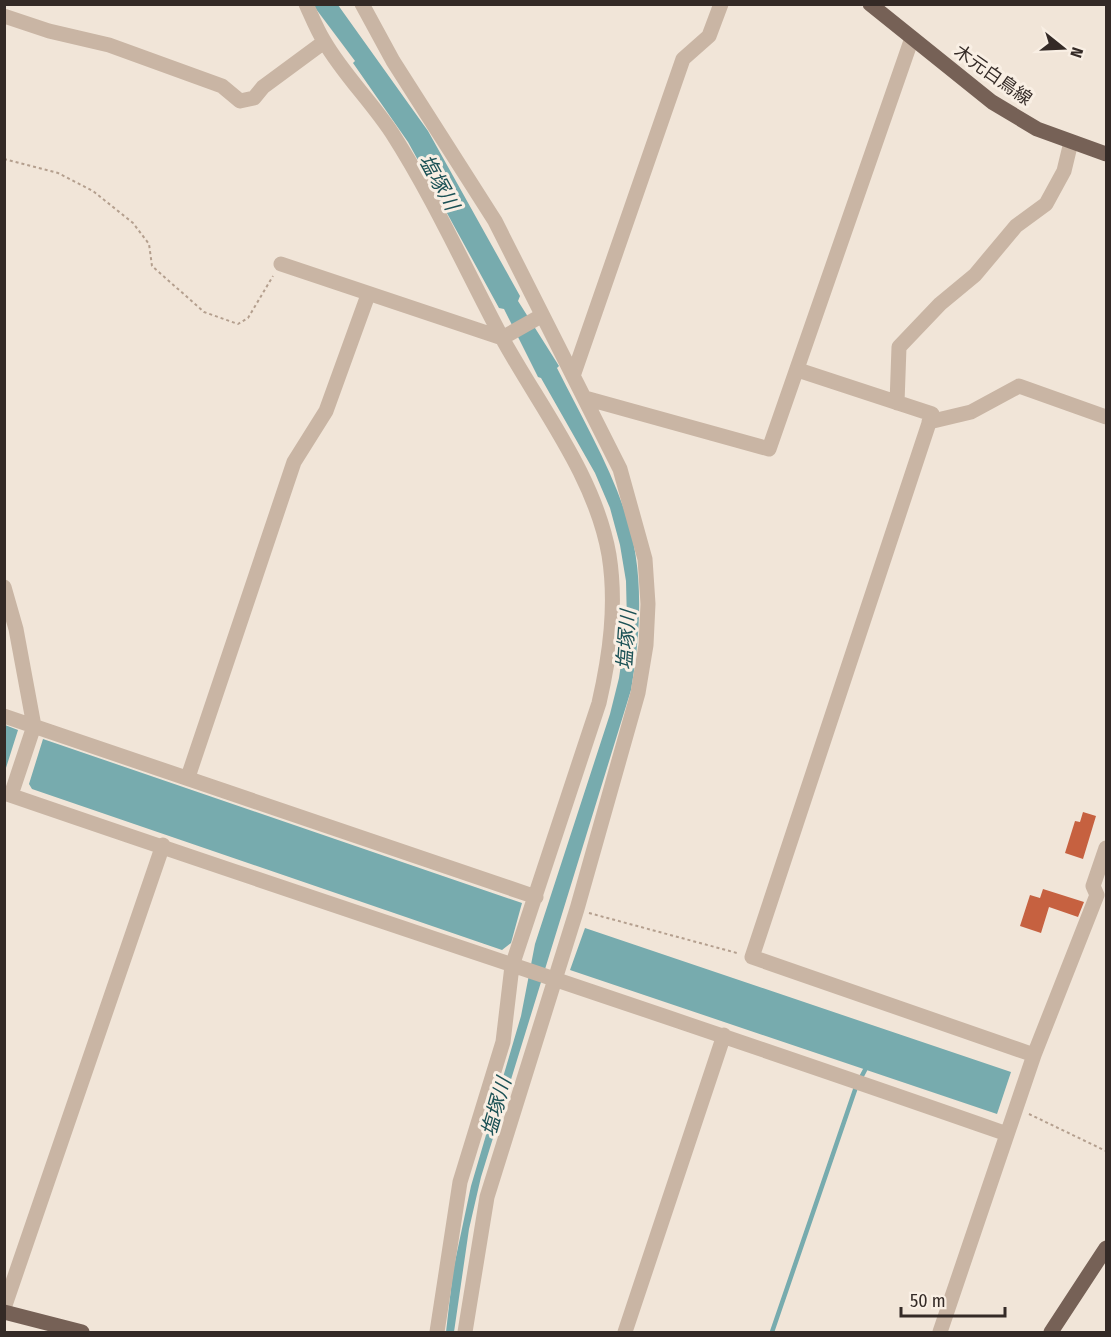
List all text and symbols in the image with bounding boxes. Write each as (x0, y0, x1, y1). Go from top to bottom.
north arrow (1033, 18, 1093, 78)
street label: 木元白鳥線 (950, 40, 1036, 110)
text: N (1066, 45, 1087, 60)
water label: 塩塚川 (414, 150, 465, 216)
water label: 塩塚川 (612, 607, 640, 671)
water label: 塩塚川 (476, 1073, 516, 1139)
scale bar (901, 1280, 1004, 1318)
text: 50 m (910, 1290, 946, 1312)

